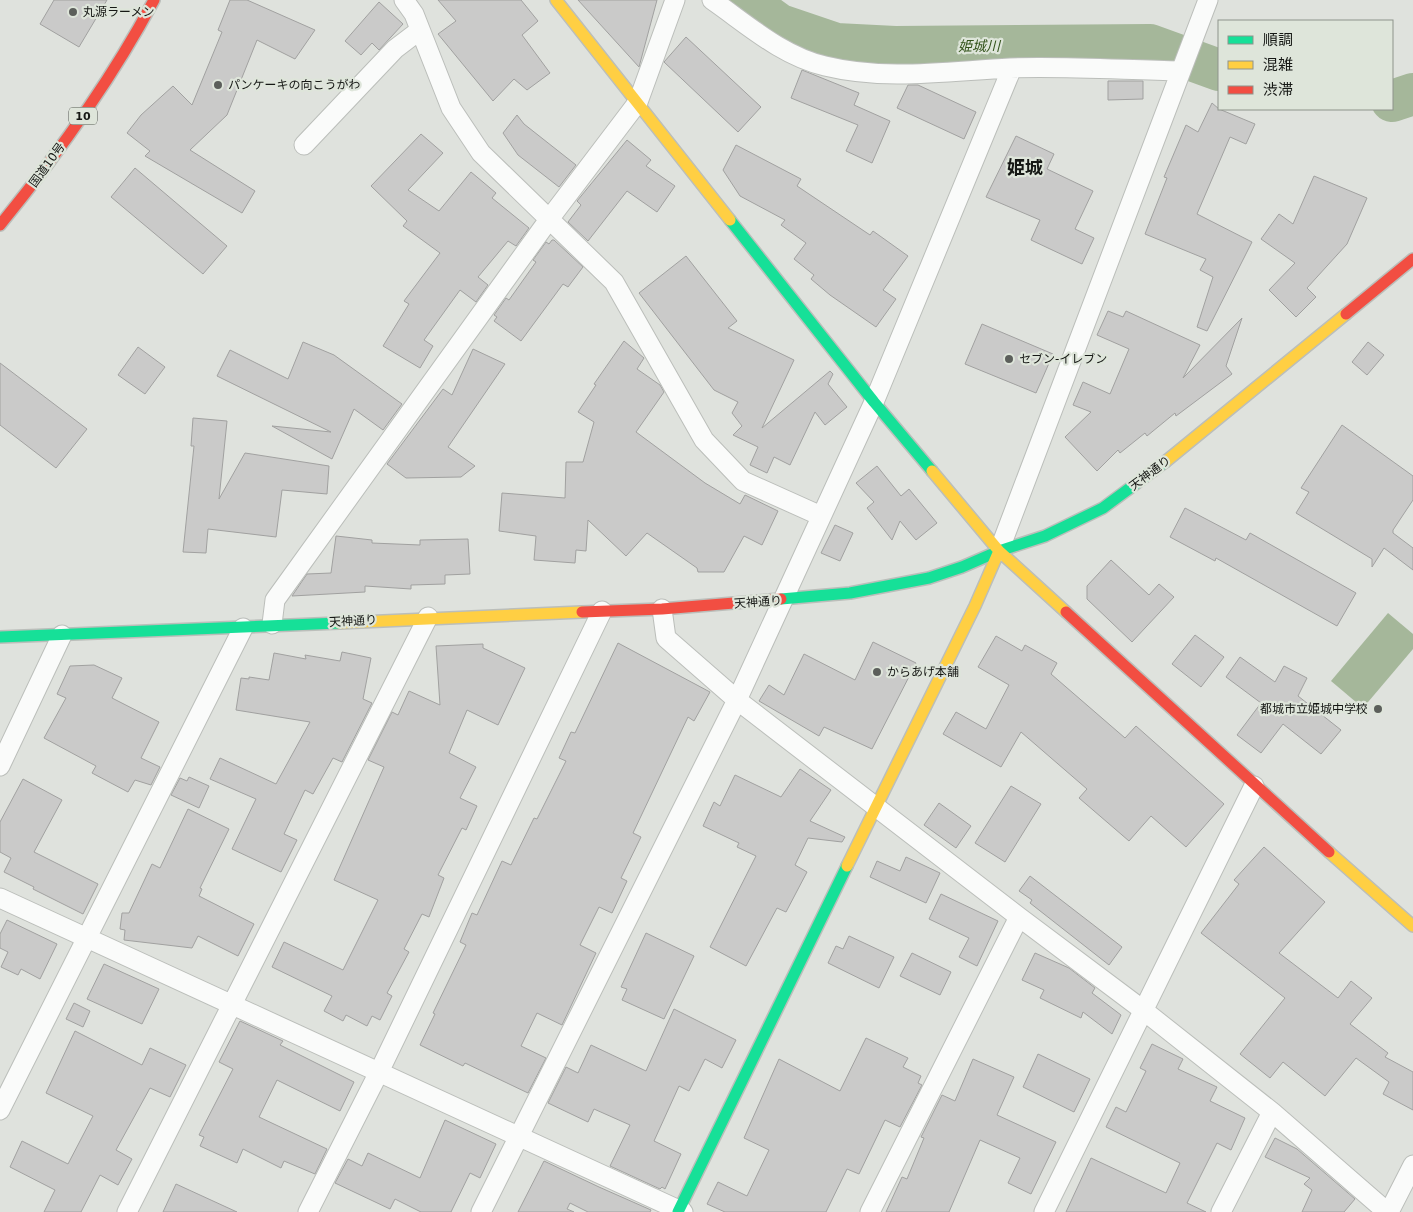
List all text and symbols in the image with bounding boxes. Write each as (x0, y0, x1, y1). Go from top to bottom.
place label: 丸源ラーメン (83, 5, 155, 19)
marker: 丸源ラーメン (67, 6, 79, 18)
legend (1218, 20, 1393, 110)
text: 順調 (1263, 31, 1293, 49)
water label: 姫城川 (958, 38, 1002, 54)
text: 混雑 (1263, 56, 1293, 74)
place label: パンケーキの向こうがわ (228, 78, 361, 92)
marker: パンケーキの向こうがわ (212, 79, 224, 91)
text: 渋滞 (1263, 81, 1293, 99)
road number: 10 (69, 108, 97, 124)
street label: 国道10号 (26, 140, 68, 190)
district label: 姫城 (1007, 157, 1043, 178)
place label: セブン-イレブン (1019, 352, 1107, 366)
marker: セブン-イレブン (1003, 353, 1015, 365)
street label: 天神通り (1127, 453, 1173, 493)
street label: 天神通り (734, 593, 782, 611)
street label: 天神通り (329, 613, 377, 629)
place label: からあげ本舗 (887, 665, 959, 679)
marker: からあげ本舗 (871, 666, 883, 678)
place label: 都城市立姫城中学校 (1260, 702, 1368, 716)
marker: 都城市立姫城中学校 (1372, 703, 1384, 715)

